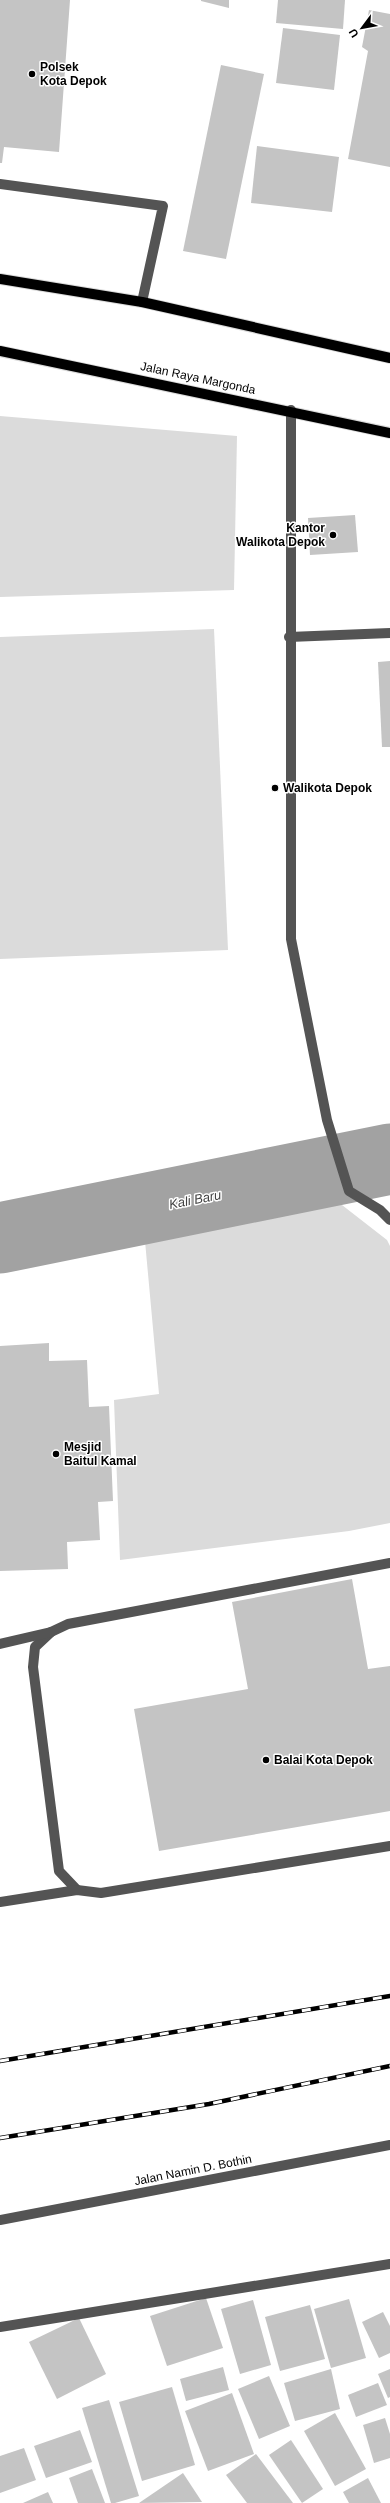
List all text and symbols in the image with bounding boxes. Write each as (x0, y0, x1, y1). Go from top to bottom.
north arrow (342, 8, 382, 48)
text: U (346, 27, 361, 40)
place label: Polsek Kota Depok (40, 60, 107, 88)
marker: Polsek Kota Depok (27, 69, 37, 79)
street label: Jalan Raya Margonda (139, 359, 257, 397)
place label: Kantor Walikota Depok (236, 521, 325, 549)
marker: Kantor Walikota Depok (328, 530, 338, 540)
place label: Walikota Depok (283, 781, 372, 795)
marker: Walikota Depok (270, 783, 280, 793)
water label: Kali Baru (168, 1187, 222, 1212)
place label: Mesjid Baitul Kamal (64, 1440, 137, 1468)
marker: Mesjid Baitul Kamal (51, 1449, 61, 1459)
place label: Balai Kota Depok (274, 1753, 373, 1767)
marker: Balai Kota Depok (261, 1755, 271, 1765)
street label: Jalan Namin D. Bothin (133, 2152, 253, 2188)

